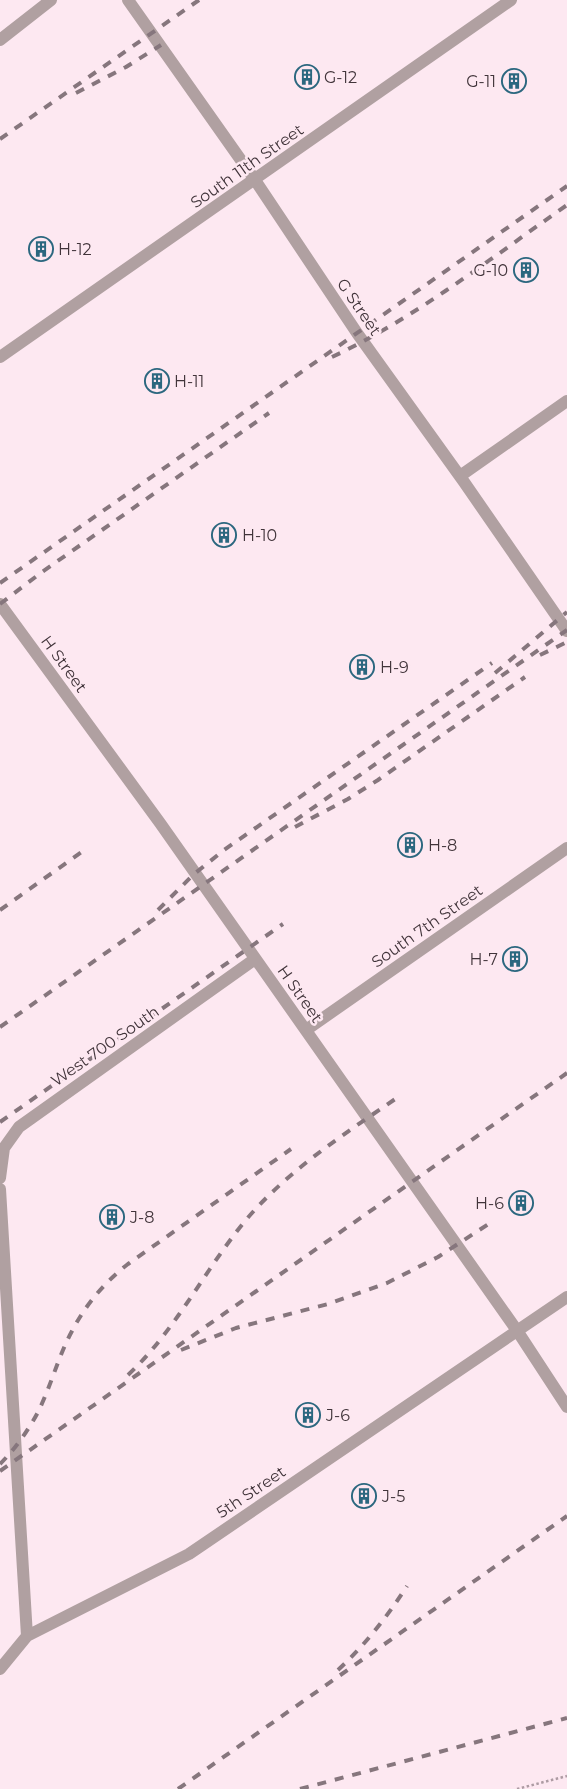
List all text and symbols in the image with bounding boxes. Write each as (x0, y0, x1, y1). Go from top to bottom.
building icon: G-12 (294, 64, 320, 90)
place label: G-12 (324, 68, 357, 87)
building icon: G-11 (501, 68, 527, 94)
place label: G-11 (466, 72, 496, 91)
street label: South 11th Street (187, 120, 308, 212)
building icon: H-12 (28, 236, 54, 262)
place label: H-12 (58, 240, 92, 259)
building icon: G-10 (513, 257, 539, 283)
place label: G-10 (473, 261, 508, 280)
street label: G Street (333, 275, 385, 340)
building icon: H-11 (144, 368, 170, 394)
place label: H-11 (174, 372, 204, 391)
building icon: H-10 (211, 522, 237, 548)
place label: H-10 (242, 526, 277, 545)
street label: H Street (37, 632, 91, 697)
building icon: H-9 (349, 654, 375, 680)
place label: H-9 (380, 658, 409, 677)
building icon: H-8 (397, 832, 423, 858)
place label: H-8 (428, 836, 457, 855)
street label: South 7th Street (368, 880, 487, 971)
building icon: H-7 (502, 946, 528, 972)
place label: H-7 (470, 950, 498, 969)
street label: H Street (273, 962, 327, 1027)
street label: West 700 South (47, 1002, 163, 1090)
building icon: H-6 (508, 1190, 534, 1216)
place label: H-6 (475, 1194, 504, 1213)
building icon: J-8 (99, 1204, 125, 1230)
place label: J-8 (129, 1208, 154, 1227)
building icon: J-6 (295, 1402, 321, 1428)
place label: J-6 (325, 1406, 350, 1425)
street label: 5th Street (213, 1462, 289, 1522)
building icon: J-5 (351, 1483, 377, 1509)
place label: J-5 (381, 1487, 405, 1506)

